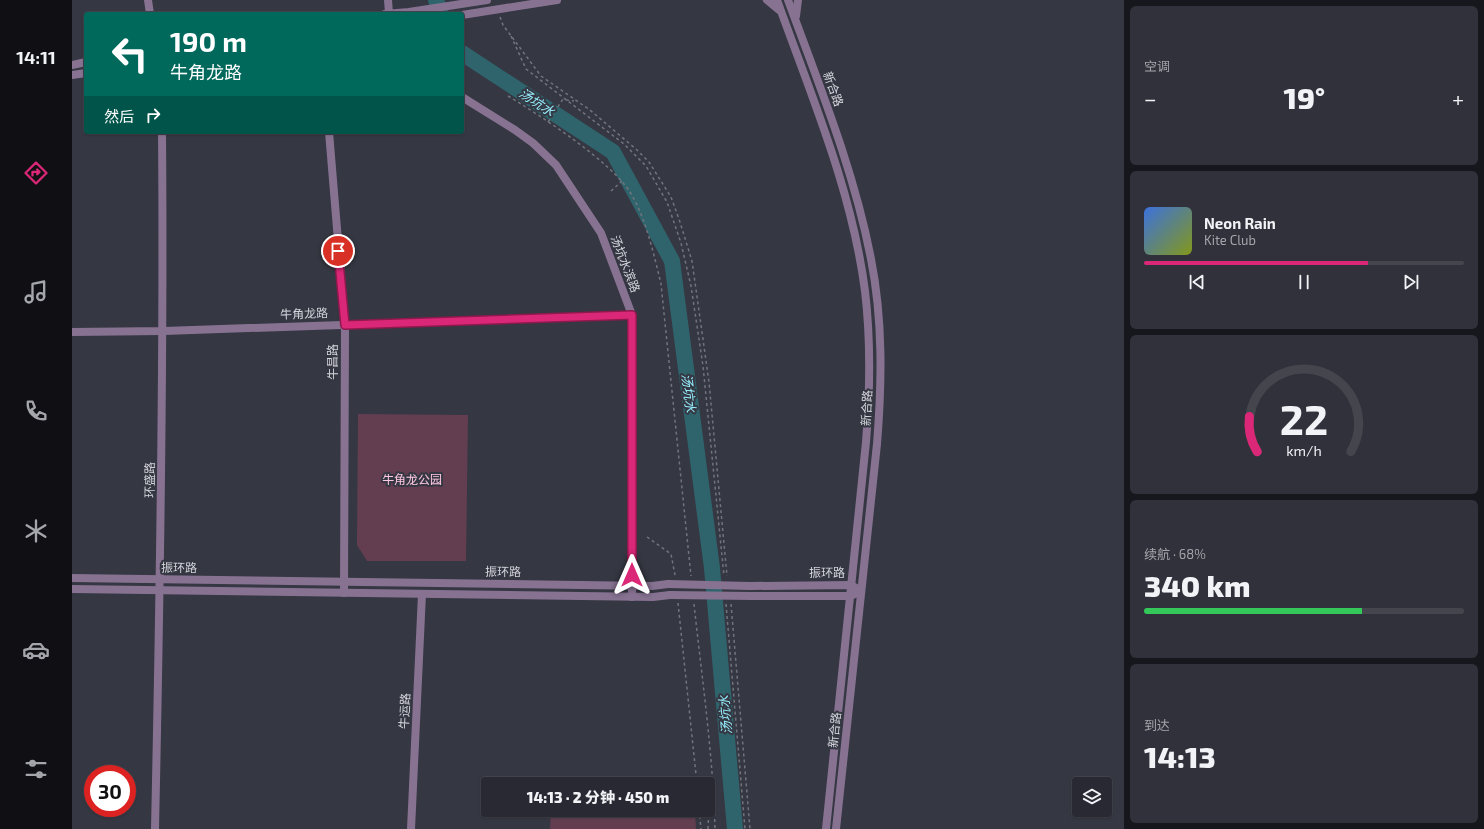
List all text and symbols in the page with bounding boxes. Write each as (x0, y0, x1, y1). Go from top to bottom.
text: 190 m (170, 24, 247, 58)
icon: left (104, 28, 156, 80)
text: 14:11 (16, 46, 56, 68)
text: 空调 (1144, 58, 1170, 74)
text: 牛角龙路 (170, 61, 242, 83)
street label: 新合路 (821, 69, 847, 108)
text: 19° (1284, 79, 1325, 115)
water label: 汤坑水 (516, 85, 559, 120)
text: − (1144, 85, 1157, 111)
text: + (1452, 85, 1464, 111)
icon: right (142, 104, 164, 126)
text: 然后 (104, 107, 134, 125)
icon: directions (22, 159, 50, 187)
text: Neon Rain (1204, 214, 1276, 232)
text: Kite Club (1204, 232, 1256, 248)
street label: 汤坑水滨路 (609, 233, 643, 294)
pin (321, 234, 355, 268)
icon: arrive (327, 240, 349, 262)
icon: previous (1186, 271, 1208, 293)
icon: pause (1293, 271, 1315, 293)
icon: next (1400, 271, 1422, 293)
icon: music (22, 278, 50, 306)
street label: 牛角龙路 (280, 305, 328, 321)
street label: 牛昌路 (325, 344, 339, 380)
water label: 汤坑水 (679, 373, 699, 414)
street label: 新合路 (858, 390, 874, 426)
text: 22 (1280, 393, 1328, 443)
icon: phone (22, 397, 50, 425)
text: km/h (1286, 442, 1322, 459)
street label: 环盛路 (142, 462, 156, 498)
park label: 牛角龙公园 (382, 472, 442, 486)
icon: climate (22, 517, 50, 545)
text: 续航 · 68% (1144, 546, 1206, 562)
position arrow (611, 554, 653, 596)
street label: 振环路 (161, 560, 197, 574)
street label: 振环路 (485, 564, 521, 578)
street label: 振环路 (809, 565, 845, 579)
text: 340 km (1144, 567, 1251, 603)
icon: car (22, 636, 50, 664)
street label: 牛运路 (396, 693, 412, 729)
water label: 汤坑水 (715, 694, 735, 735)
street label: 新合路 (825, 711, 843, 749)
text: 到达 (1144, 717, 1170, 733)
text: 14:13 (1144, 738, 1216, 774)
icon: filters (22, 755, 50, 783)
speed limit sign: 30 (84, 765, 136, 817)
map controls (1072, 777, 1112, 817)
button: layers (1072, 777, 1112, 817)
text: 14:13 · 2 分钟 · 450 m (527, 788, 669, 806)

